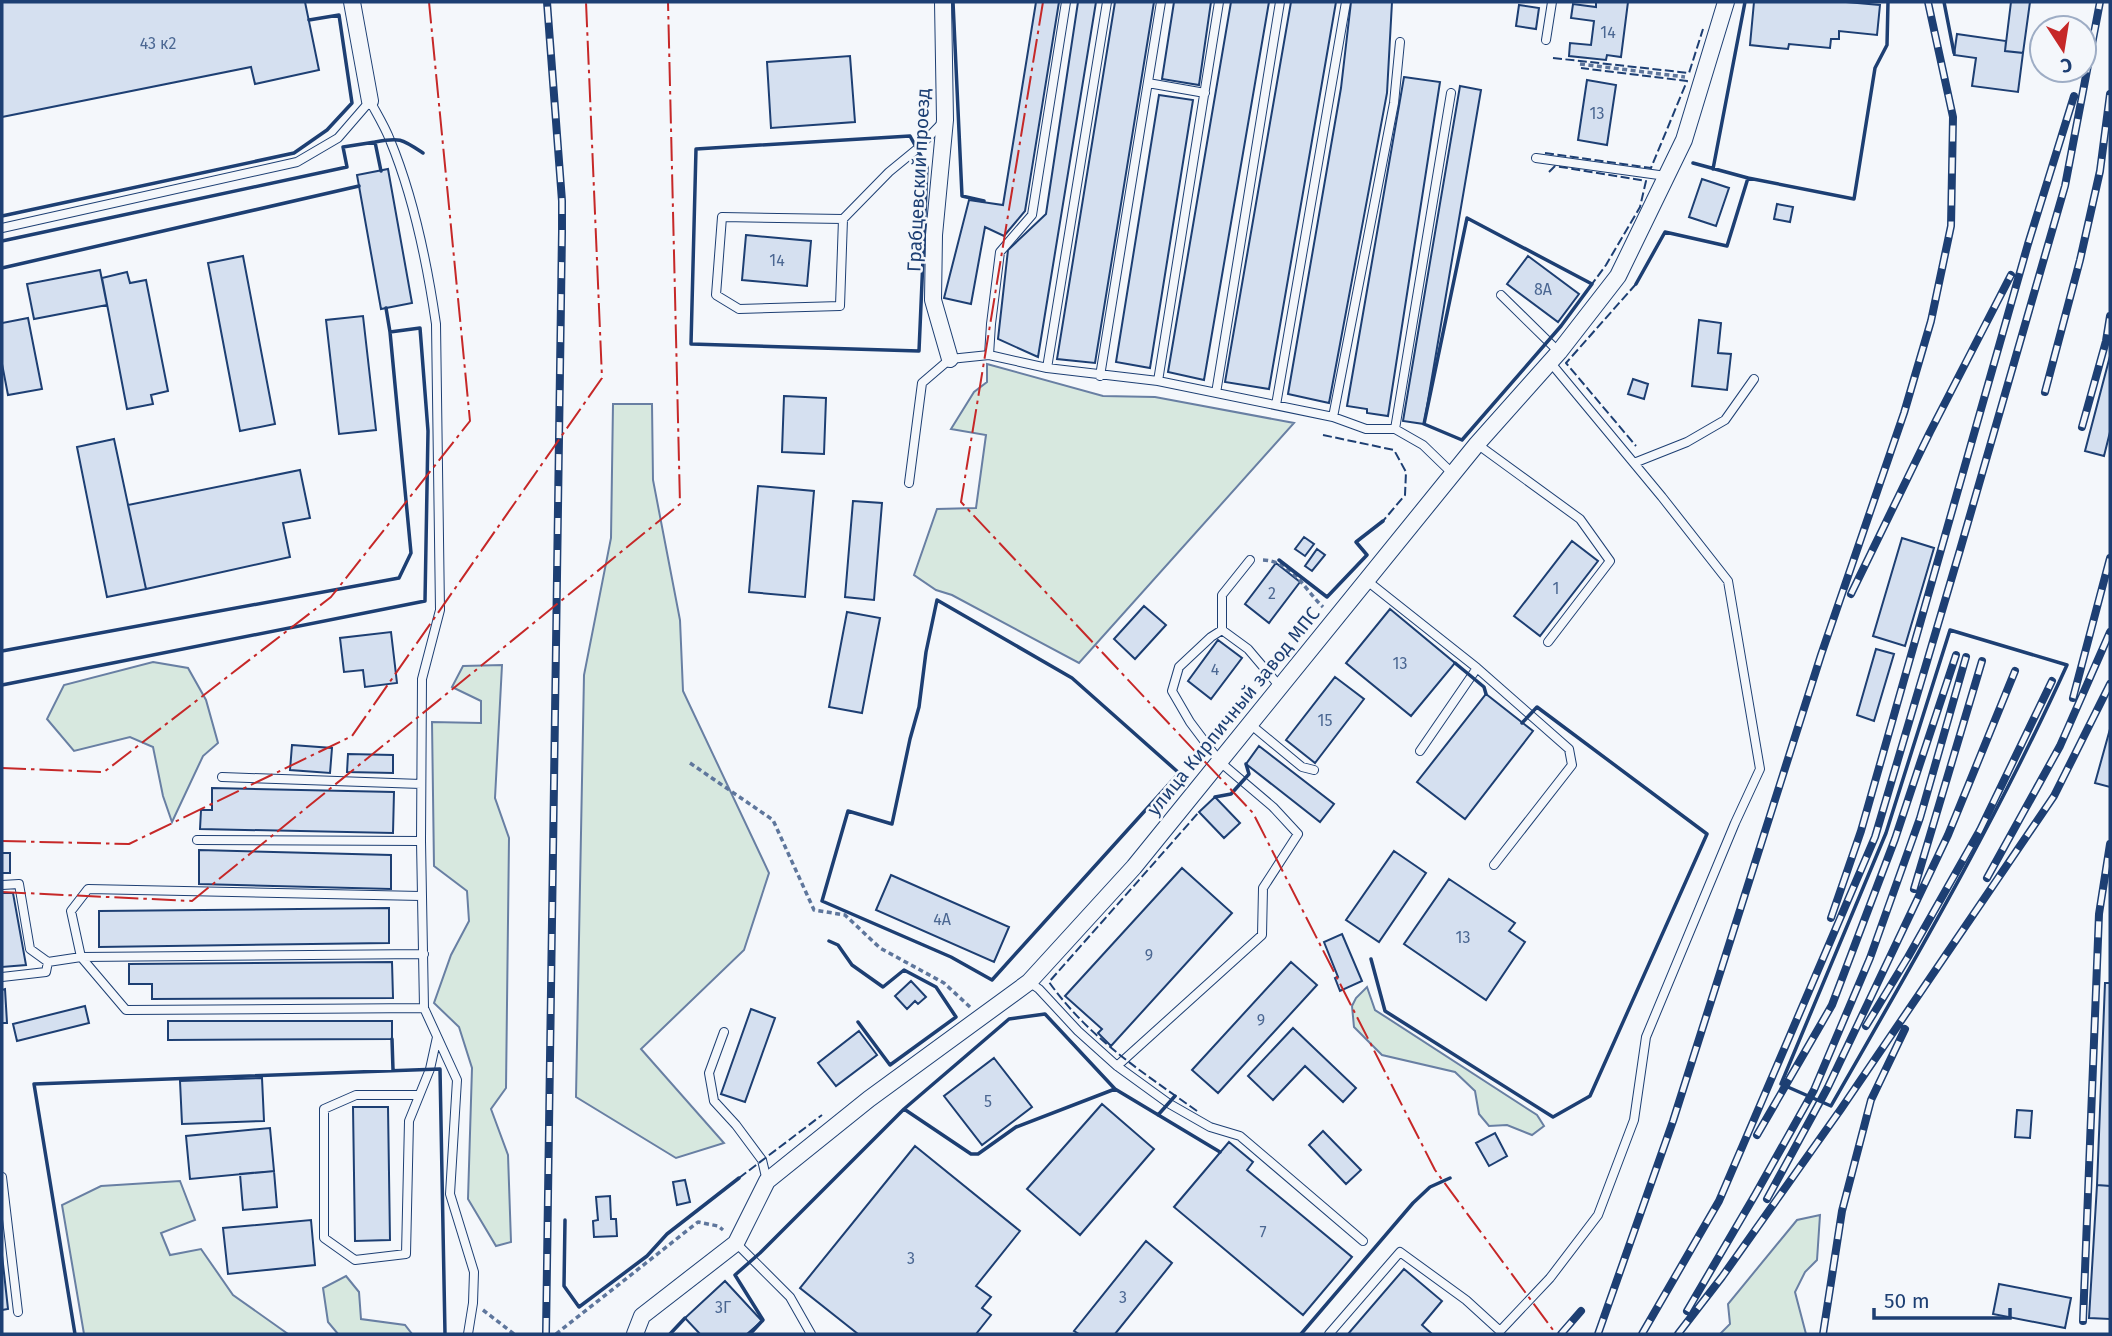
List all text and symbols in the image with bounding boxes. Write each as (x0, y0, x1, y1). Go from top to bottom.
north arrow (2028, 14, 2098, 84)
house number: 14 (1600, 23, 1616, 42)
house number: 43 к2 (140, 34, 176, 53)
text: С (2059, 53, 2074, 78)
street label: Грабцевский проезд (902, 87, 935, 273)
house number: 13 (1590, 104, 1604, 123)
house number: 14 (769, 251, 785, 270)
house number: 8А (1534, 280, 1553, 299)
house number: 1 (1553, 579, 1559, 598)
house number: 2 (1268, 584, 1276, 603)
street label: улица Кирпичный завод МПС (1142, 602, 1325, 820)
house number: 13 (1393, 654, 1407, 673)
house number: 4 (1211, 660, 1220, 679)
house number: 15 (1318, 711, 1332, 730)
house number: 4А (933, 910, 952, 929)
house number: 13 (1456, 928, 1470, 947)
house number: 9 (1145, 946, 1153, 965)
house number: 9 (1257, 1011, 1265, 1030)
house number: 5 (984, 1092, 992, 1111)
house number: 7 (1259, 1223, 1267, 1242)
house number: 3 (907, 1249, 915, 1268)
scale bar (1874, 1276, 2010, 1320)
house number: 3 (1119, 1288, 1127, 1307)
text: 50 m (1884, 1288, 1930, 1314)
house number: 3Г (715, 1298, 731, 1317)

